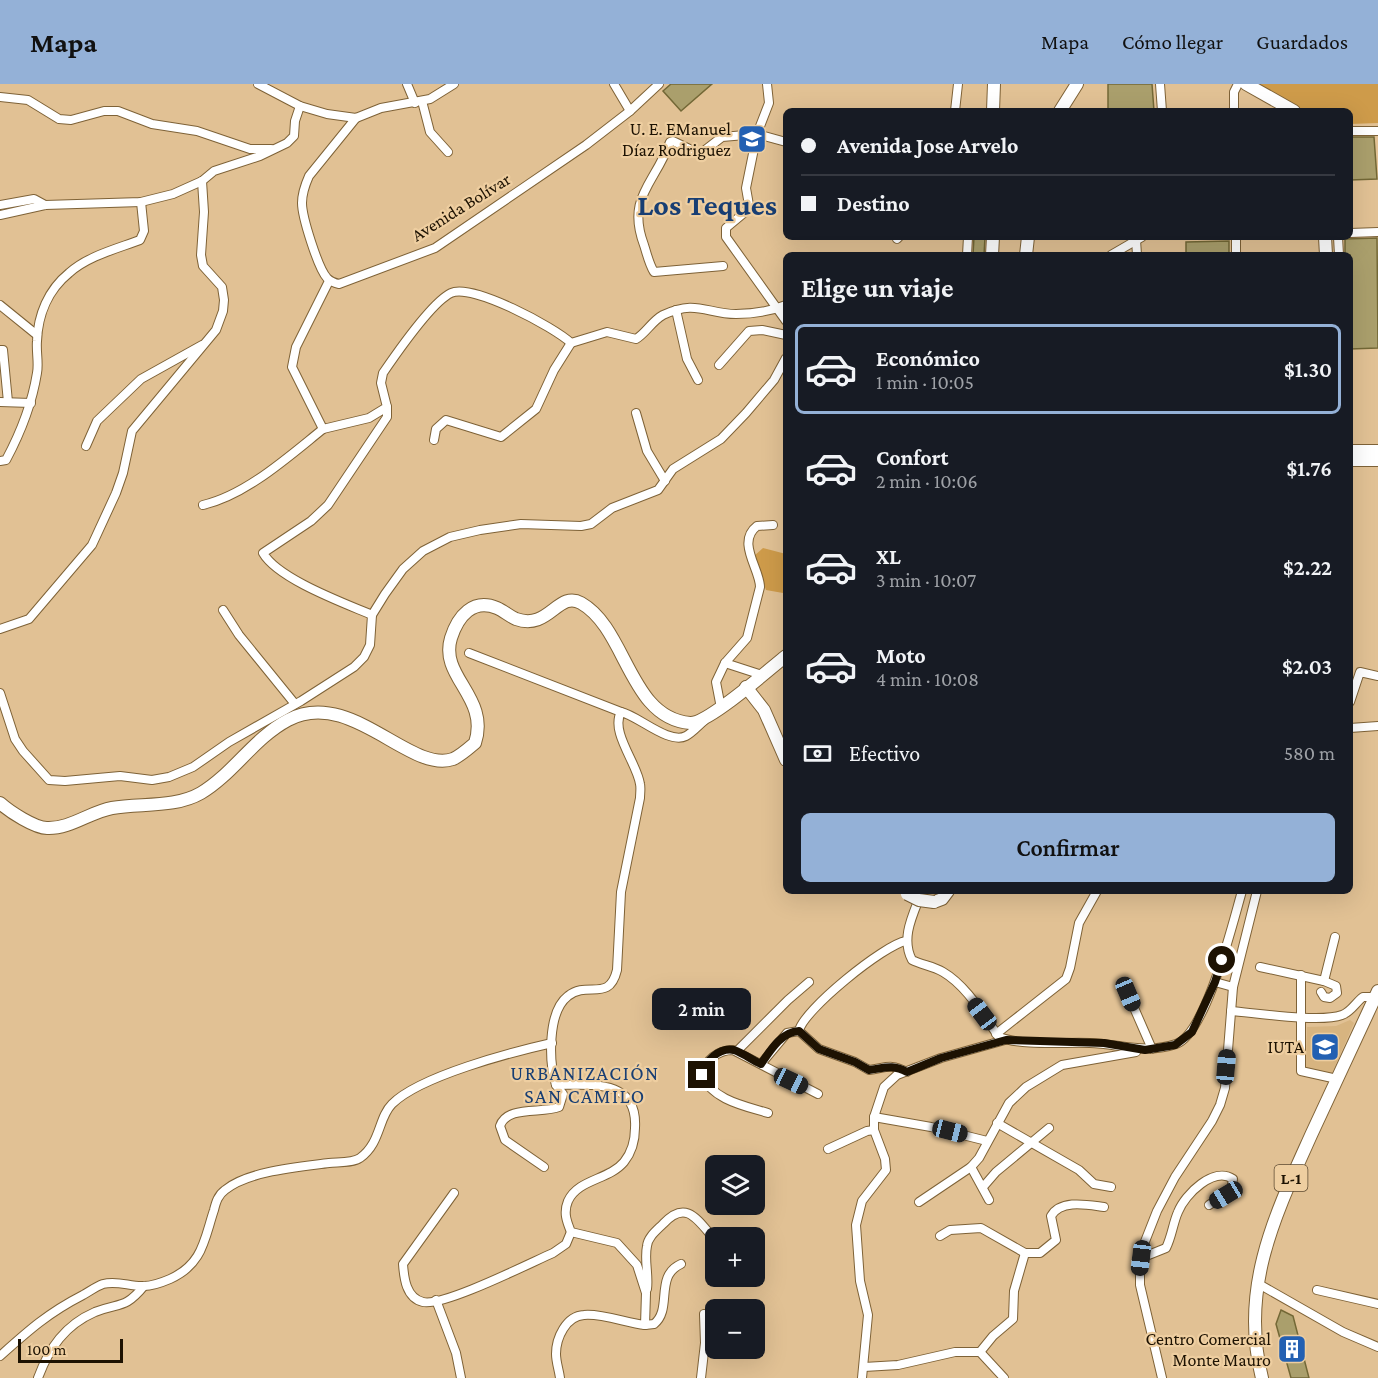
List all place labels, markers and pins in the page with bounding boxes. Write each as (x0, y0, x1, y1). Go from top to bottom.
place label: U. E. EManuel Díaz Rodriguez (622, 119, 731, 160)
school or university icon: U. E. EManuel Díaz Rodriguez (736, 123, 768, 155)
school or university icon: IUTA (1309, 1031, 1341, 1063)
place label: IUTA (1267, 1037, 1305, 1057)
place label: Centro Comercial Monte Mauro (1146, 1329, 1271, 1370)
building icon: Centro Comercial Monte Mauro (1276, 1333, 1308, 1365)

